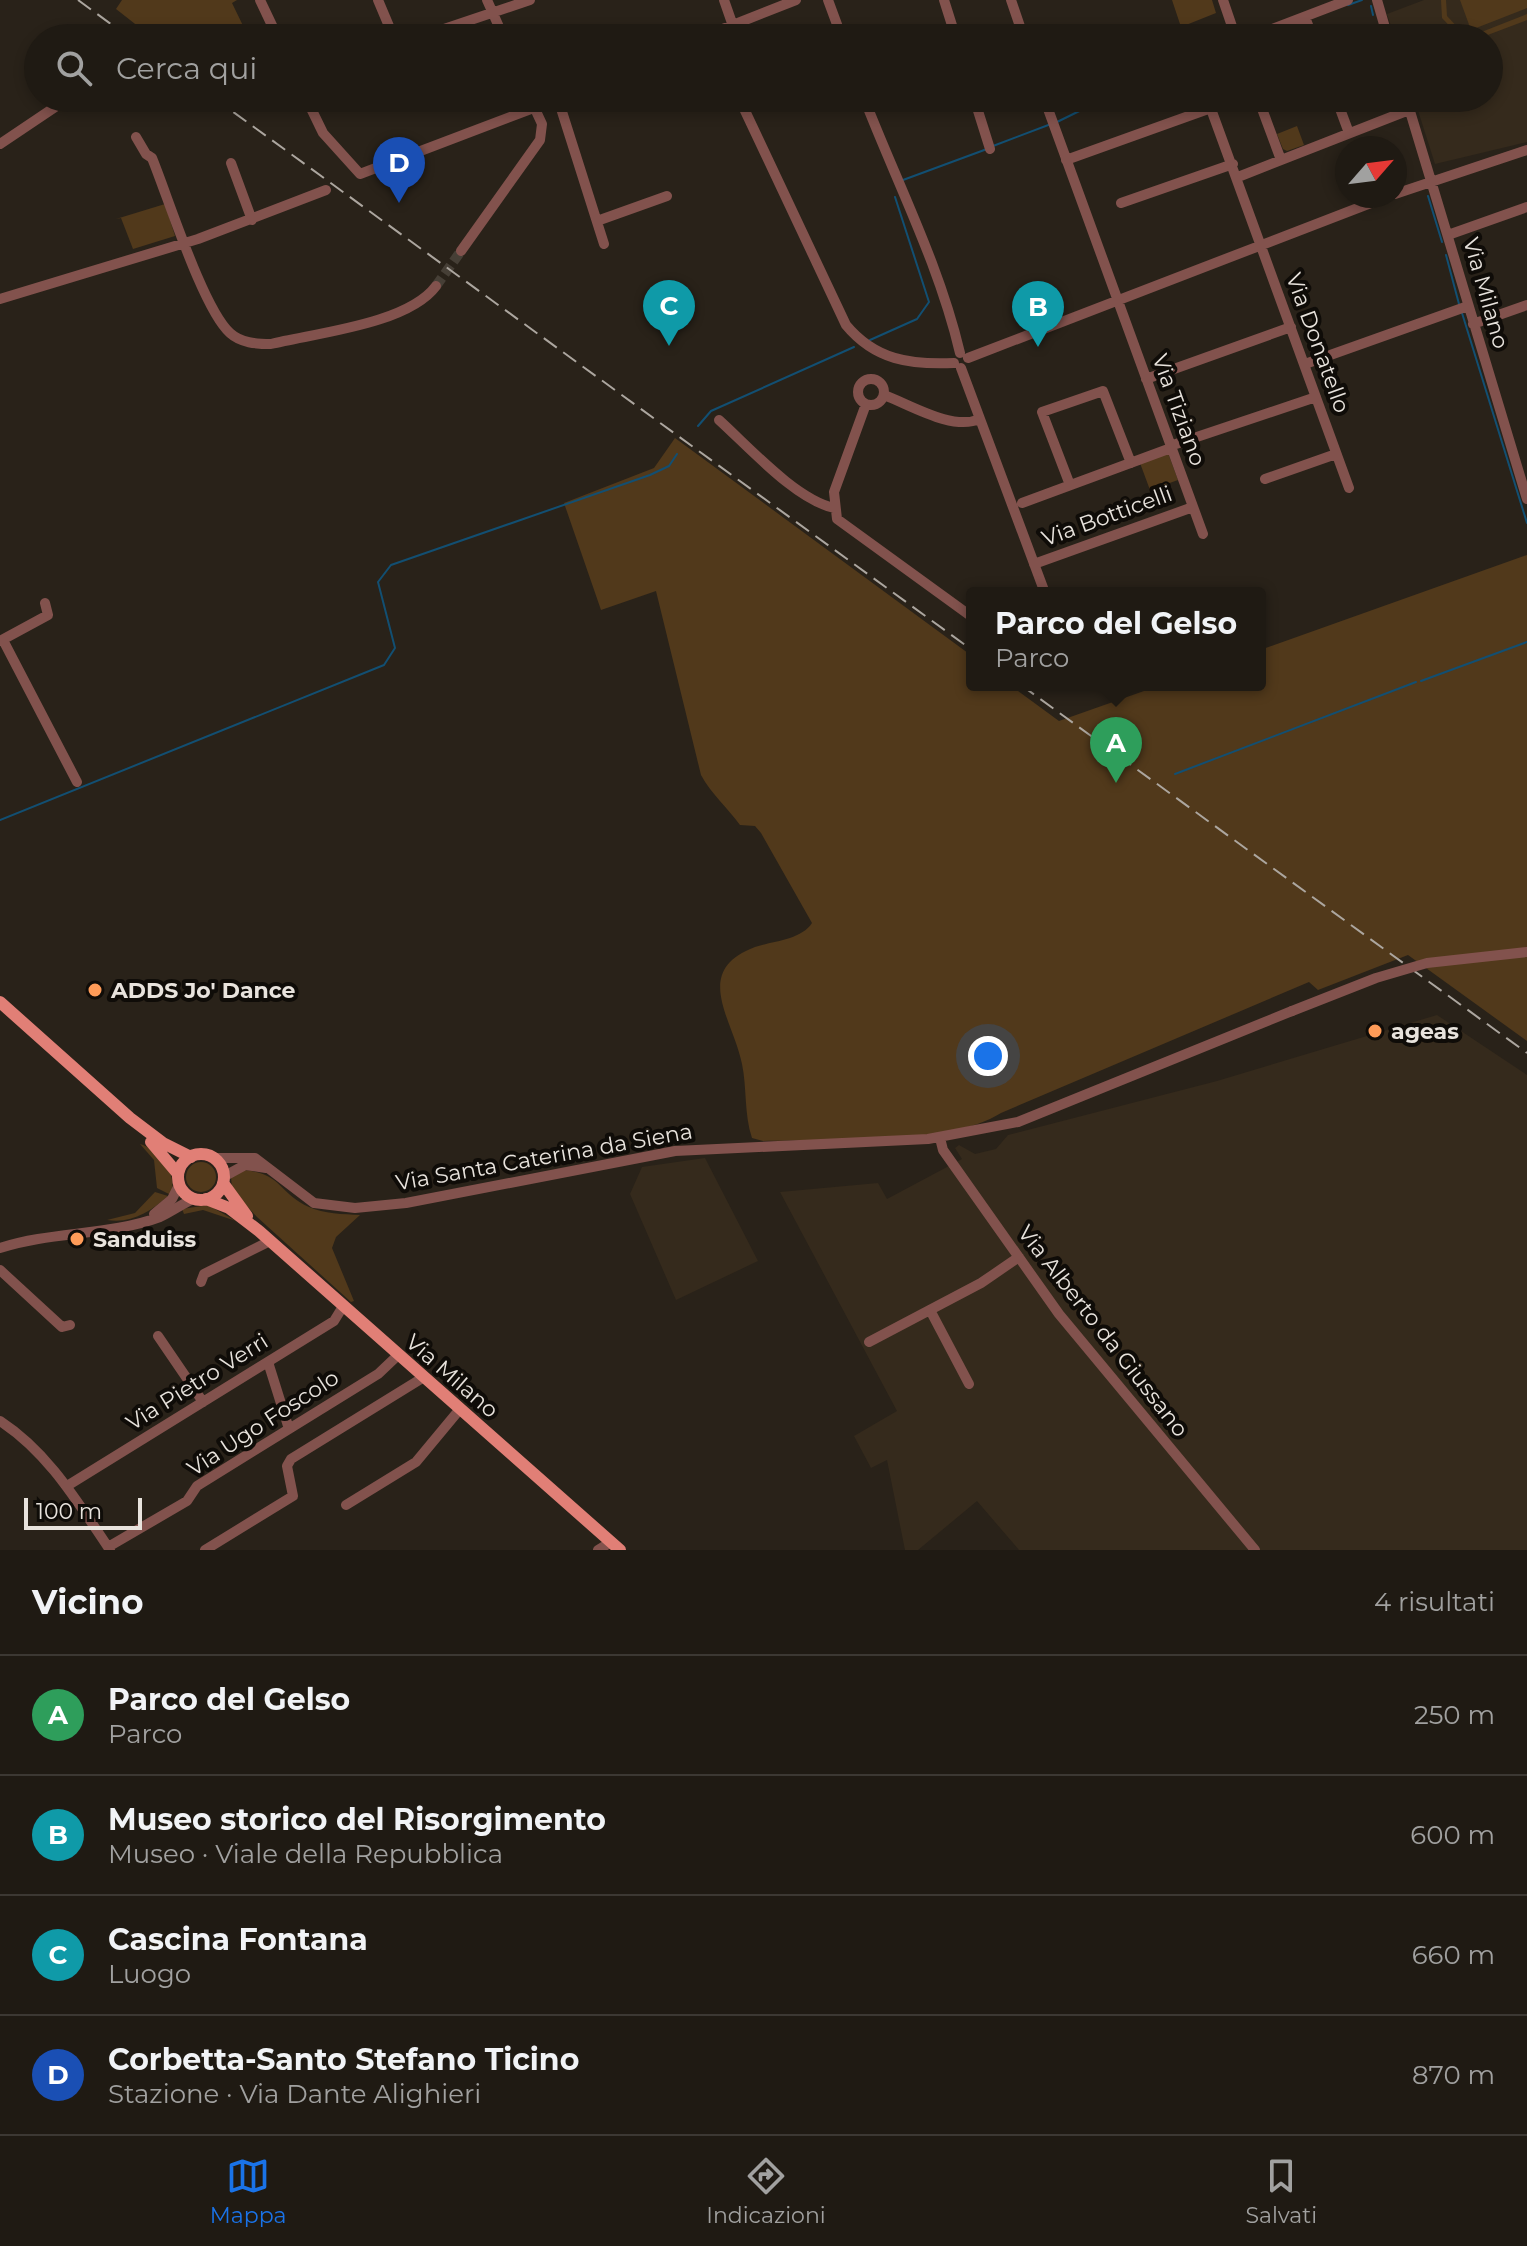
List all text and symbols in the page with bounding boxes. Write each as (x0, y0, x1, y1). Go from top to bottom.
search box (24, 24, 1503, 112)
icon: search (52, 46, 96, 90)
text: Cerca qui (116, 50, 257, 87)
north arrow (1335, 136, 1407, 208)
pin: D (373, 137, 425, 203)
street label: Via Milano (1457, 234, 1515, 352)
street label: Via Donatello (1280, 269, 1356, 417)
pin: C (643, 280, 695, 346)
pin: B (1012, 281, 1064, 347)
street label: Via Tiziano (1146, 350, 1212, 470)
street label: Via Botticelli (1038, 480, 1176, 552)
popup (966, 587, 1266, 691)
text: Parco del Gelso (995, 605, 1237, 642)
text: Parco (995, 642, 1069, 674)
pin: A (1090, 717, 1142, 783)
place label: ADDS Jo' Dance (110, 977, 296, 1004)
marker: ADDS Jo' Dance (86, 981, 104, 999)
place label: ageas (1391, 1018, 1459, 1045)
marker: ageas (1366, 1022, 1384, 1040)
your location (968, 1036, 1008, 1076)
street label: Via Santa Caterina da Siena (393, 1118, 695, 1196)
street label: Via Alberto da Giussano (1012, 1220, 1194, 1442)
place label: Sanduiss (93, 1226, 197, 1253)
marker: Sanduiss (68, 1230, 86, 1248)
street label: Via Pietro Verri (121, 1328, 273, 1436)
street label: Via Milano (400, 1328, 504, 1424)
street label: Via Ugo Foscolo (182, 1364, 344, 1482)
scale bar (24, 1494, 142, 1530)
text: 100 m (36, 1498, 102, 1525)
text: Vicino (32, 1581, 144, 1623)
text: 4 risultati (1374, 1586, 1495, 1618)
text: Parco del Gelso (108, 1681, 350, 1718)
text: A (48, 1699, 68, 1731)
text: 250 m (1414, 1699, 1495, 1731)
text: Parco (108, 1718, 182, 1750)
text: Museo storico del Risorgimento (108, 1801, 606, 1838)
text: B (48, 1819, 68, 1851)
text: 600 m (1410, 1819, 1495, 1851)
text: Museo · Viale della Repubblica (108, 1838, 503, 1870)
text: Cascina Fontana (108, 1921, 368, 1958)
text: C (49, 1939, 67, 1971)
text: 660 m (1412, 1939, 1495, 1971)
text: Luogo (108, 1958, 191, 1990)
text: Corbetta-Santo Stefano Ticino (108, 2041, 579, 2078)
text: D (47, 2059, 69, 2091)
text: 870 m (1412, 2059, 1495, 2091)
text: Stazione · Via Dante Alighieri (108, 2078, 481, 2110)
tab: Mappa (210, 2154, 287, 2229)
tab: Indicazioni (706, 2154, 826, 2229)
tab: Salvati (1245, 2154, 1317, 2229)

